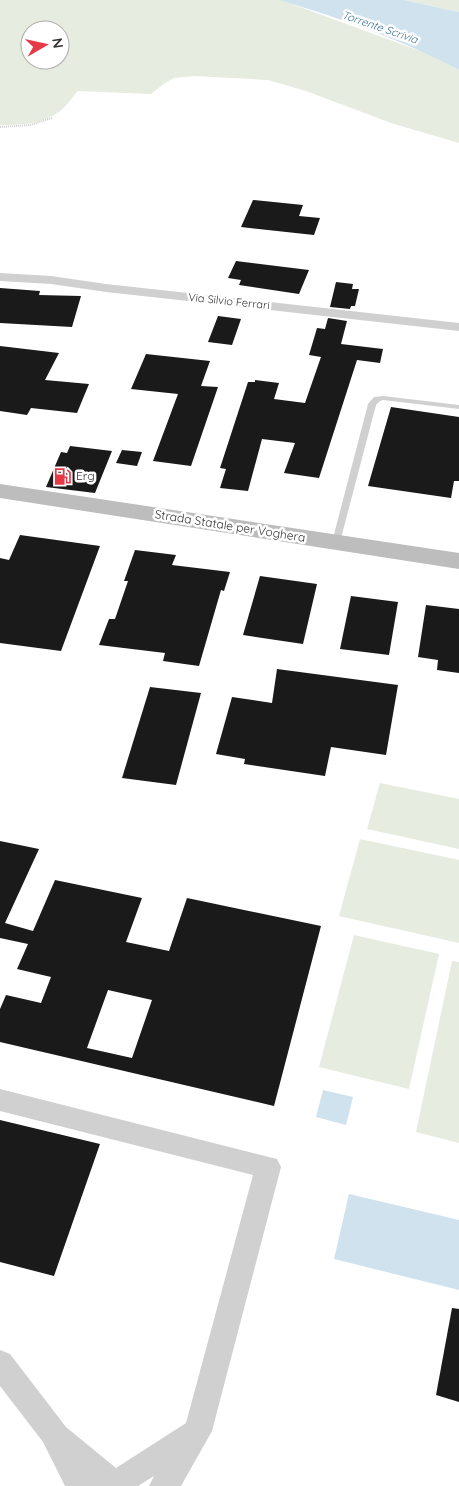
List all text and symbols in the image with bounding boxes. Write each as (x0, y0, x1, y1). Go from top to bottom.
water label: Torrente Scrivia (340, 8, 421, 47)
north arrow (20, 20, 70, 70)
text: N (48, 36, 68, 49)
street label: Via Silvio Ferrari (188, 290, 270, 312)
fuel station icon: Erg (52, 466, 72, 486)
place label: Erg (76, 468, 95, 483)
street label: Strada Statale per Voghera (154, 506, 306, 545)

